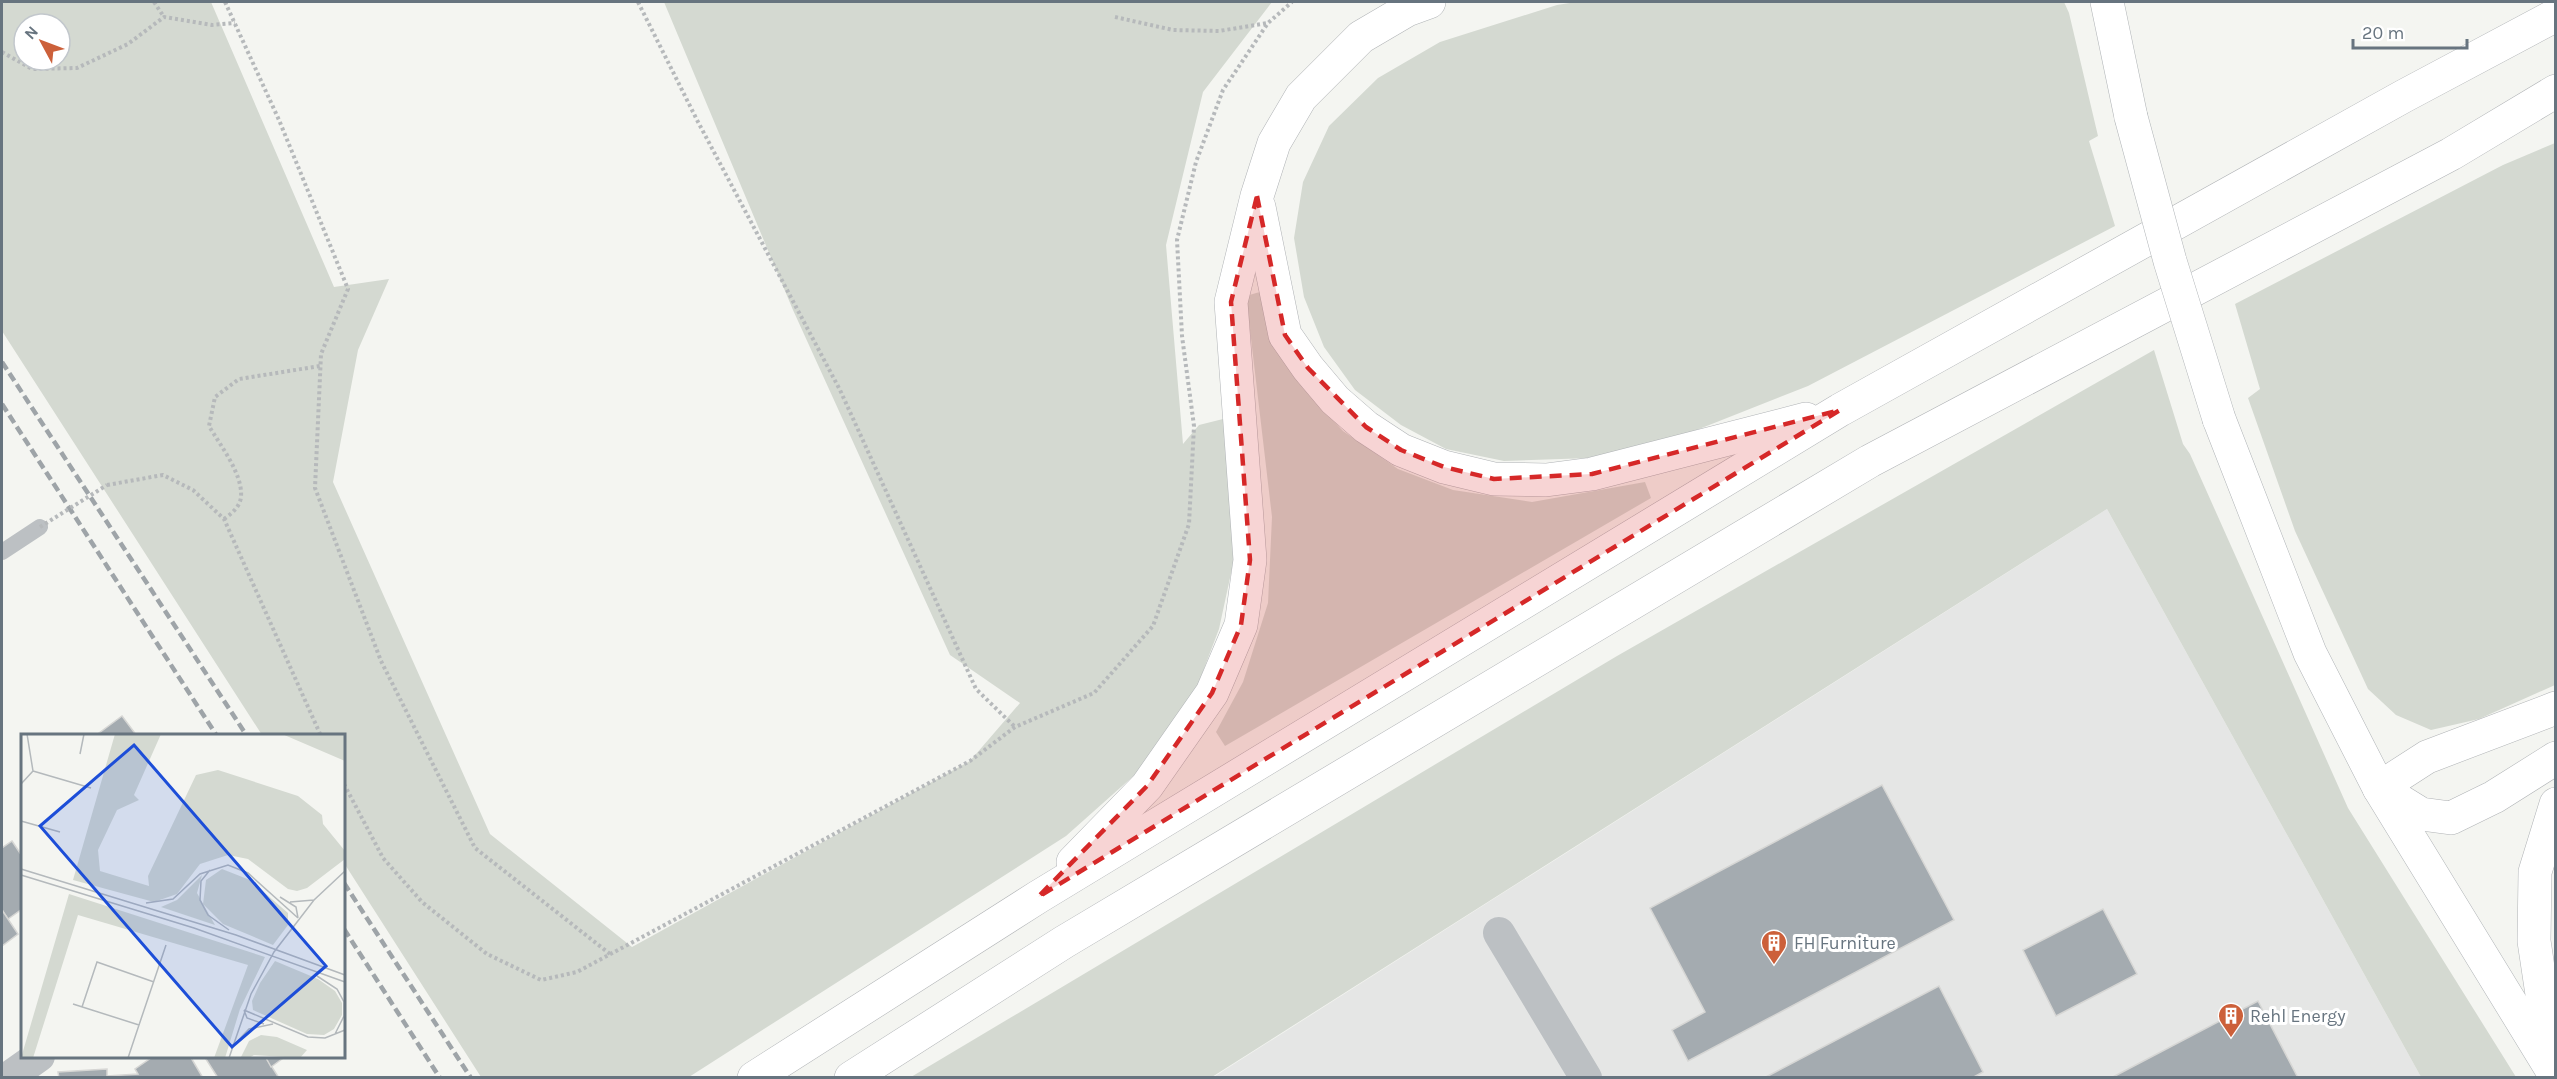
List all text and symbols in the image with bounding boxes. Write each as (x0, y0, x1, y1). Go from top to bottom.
north arrow (12, 12, 72, 72)
scale bar (2353, 12, 2467, 50)
text: N (20, 22, 42, 43)
text: 20 m (2362, 22, 2404, 44)
inset map (21, 734, 345, 1058)
building icon: FH Furniture (1759, 928, 1789, 966)
place label: FH Furniture (1794, 932, 1896, 954)
building icon: Rehl Energy (2216, 1001, 2246, 1039)
place label: Rehl Energy (2250, 1005, 2346, 1027)

